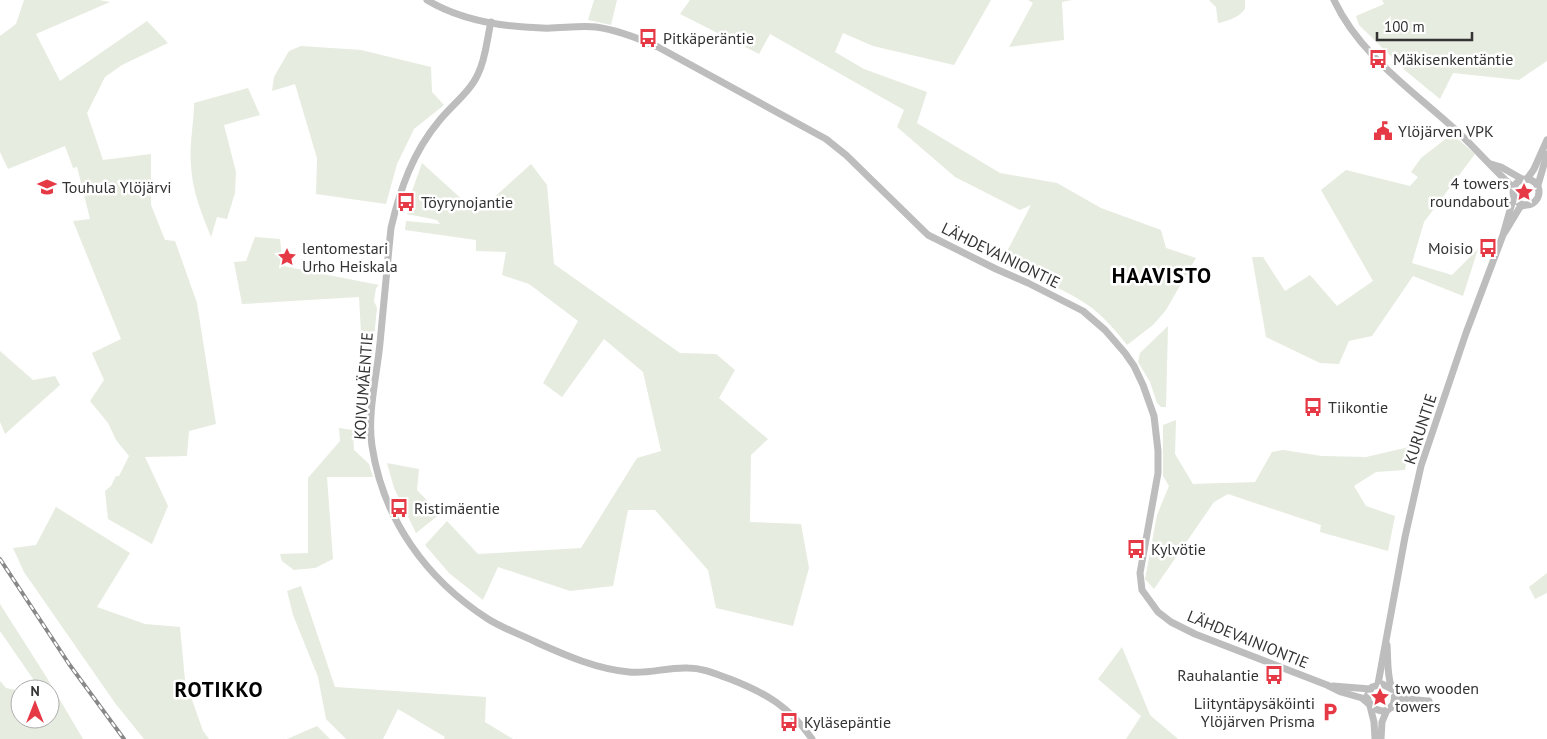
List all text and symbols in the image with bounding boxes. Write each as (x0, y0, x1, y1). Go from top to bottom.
scale bar (1377, 10, 1472, 42)
text: 100 m (1384, 17, 1425, 36)
bus stop icon: Pitkäperäntie (637, 27, 659, 49)
place label: Pitkäperäntie (663, 28, 754, 48)
bus stop icon: Mäkisenkentäntie (1367, 48, 1389, 70)
place label: Mäkisenkentäntie (1393, 49, 1513, 69)
public building icon: Ylöjärven VPK (1372, 120, 1394, 142)
place label: Ylöjärven VPK (1398, 121, 1494, 141)
place label: 4 towers roundabout (1430, 173, 1510, 211)
school or university icon: Touhula Ylöjärvi (36, 176, 58, 198)
place label: Touhula Ylöjärvi (62, 177, 172, 197)
place icon: 4 towers roundabout (1513, 181, 1535, 203)
bus stop icon: Töyrynojantie (395, 191, 417, 213)
place label: Töyrynojantie (421, 192, 513, 212)
street label: LÄHDEVAINIONTIE (939, 218, 1063, 292)
bus stop icon: Moisio (1477, 237, 1499, 259)
place label: lentomestari Urho Heiskala (302, 238, 398, 276)
place label: Moisio (1428, 238, 1473, 258)
place icon: lentomestari Urho Heiskala (276, 246, 298, 268)
district label: HAAVISTO (1112, 262, 1212, 289)
street label: KOIVUMÄENTIE (349, 332, 377, 440)
street label: KURUNTIE (1399, 391, 1441, 467)
bus stop icon: Tiikontie (1302, 396, 1324, 418)
place label: Tiikontie (1328, 397, 1388, 417)
bus stop icon: Ristimäentie (388, 497, 410, 519)
place label: Ristimäentie (414, 498, 500, 518)
bus stop icon: Kylvötie (1125, 538, 1147, 560)
place label: Kylvötie (1151, 539, 1206, 559)
street label: LÄHDEVAINIONTIE (1184, 606, 1312, 672)
bus stop icon: Rauhalantie (1263, 664, 1285, 686)
place label: Rauhalantie (1177, 665, 1259, 685)
district label: ROTIKKO (174, 676, 264, 703)
place label: two wooden towers (1395, 678, 1479, 716)
north arrow (10, 679, 60, 729)
text: N (30, 682, 40, 700)
place icon: two wooden towers (1369, 686, 1391, 708)
place label: Liityntäpysäköinti Ylöjärven Prisma (1194, 693, 1315, 731)
parking icon: Liityntäpysäköinti Ylöjärven Prisma (1319, 701, 1341, 723)
bus stop icon: Kyläsepäntie (778, 711, 800, 733)
place label: Kyläsepäntie (804, 712, 891, 732)

